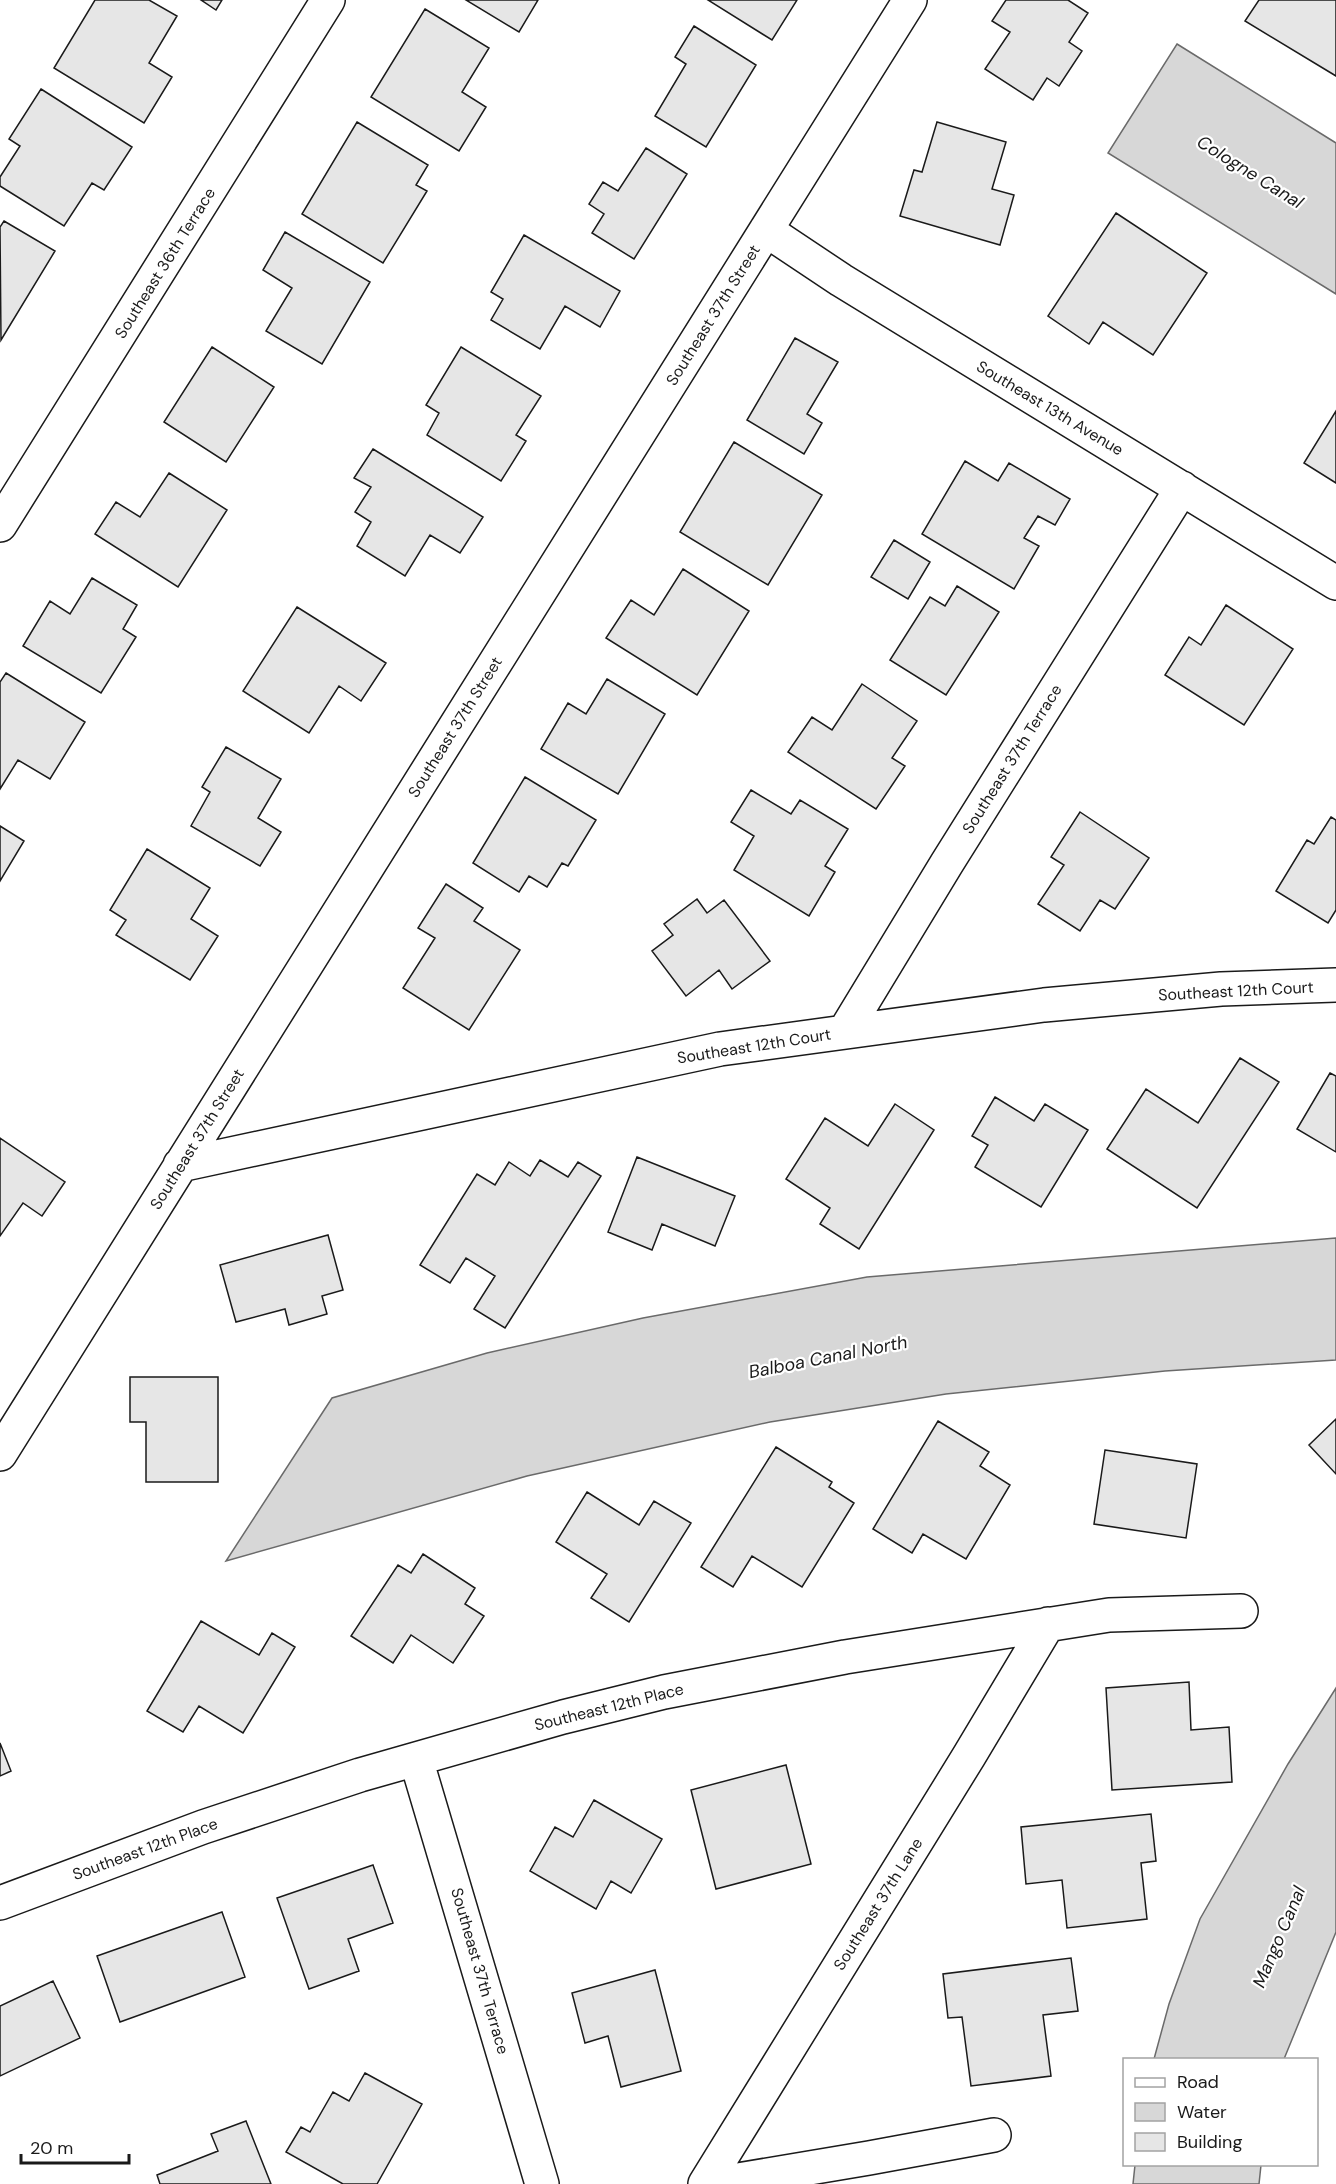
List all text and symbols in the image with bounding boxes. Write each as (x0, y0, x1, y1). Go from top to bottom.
water label: Cologne Canal (1192, 130, 1308, 215)
street label: Southeast 36th Terrace (110, 184, 220, 342)
street label: Southeast 37th Street (661, 241, 765, 389)
street label: Southeast 13th Avenue (973, 356, 1127, 460)
street label: Southeast 37th Street (403, 653, 507, 801)
street label: Southeast 37th Terrace (957, 680, 1067, 838)
street label: Southeast 12th Court (1158, 976, 1314, 1006)
street label: Southeast 12th Court (675, 1023, 833, 1069)
street label: Southeast 37th Street (145, 1065, 249, 1213)
water label: Balboa Canal North (747, 1330, 909, 1384)
street label: Southeast 12th Place (532, 1678, 686, 1736)
street label: Southeast 12th Place (69, 1813, 221, 1885)
street label: Southeast 37th Lane (829, 1834, 927, 1974)
water label: Mango Canal (1247, 1882, 1312, 1991)
street label: Southeast 37th Terrace (446, 1885, 514, 2057)
legend (1123, 2058, 1318, 2166)
text: Road (1177, 2070, 1219, 2094)
text: Water (1177, 2100, 1227, 2124)
scale bar (21, 2127, 129, 2165)
text: Building (1177, 2130, 1242, 2154)
text: 20 m (30, 2136, 73, 2160)

